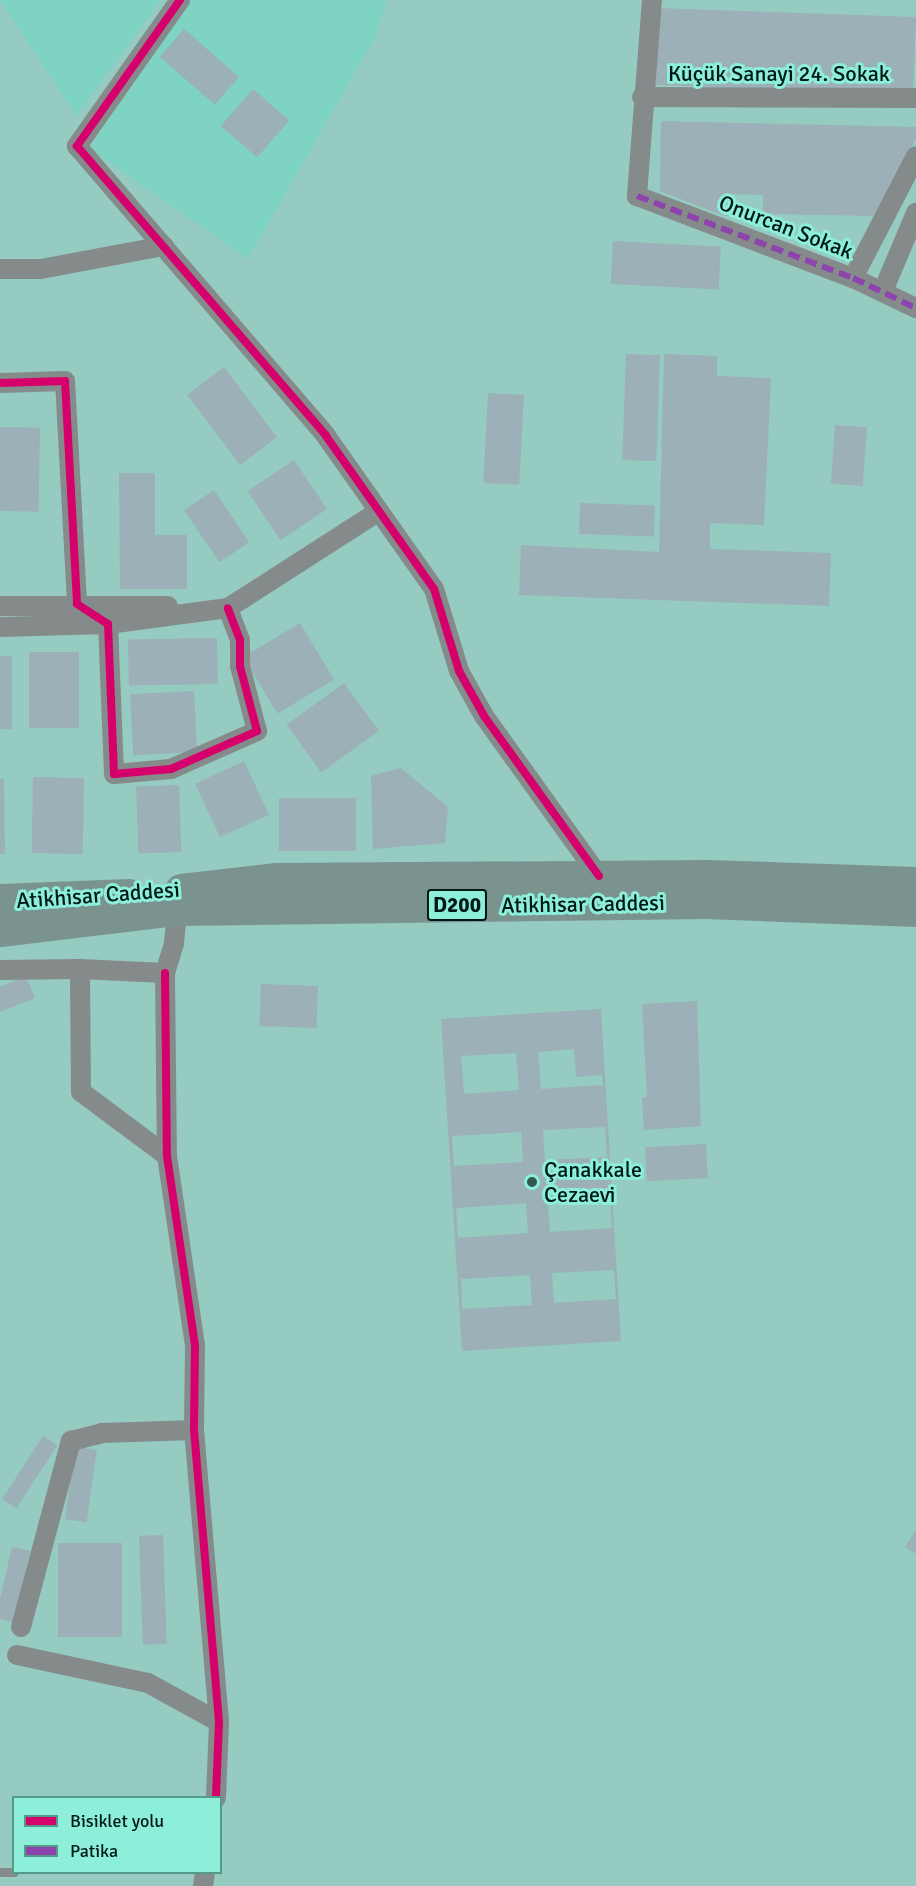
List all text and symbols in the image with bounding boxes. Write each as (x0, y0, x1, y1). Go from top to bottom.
street label: Küçük Sanayi 24. Sokak (668, 61, 890, 87)
street label: Onurcan Sokak (715, 189, 857, 265)
street label: Atikhisar Caddesi (15, 876, 181, 914)
road number: D200 (426, 887, 488, 923)
street label: Atikhisar Caddesi (501, 889, 665, 919)
place label: Çanakkale Cezaevi (544, 1156, 642, 1208)
marker: Çanakkale Cezaevi (525, 1175, 539, 1189)
legend (12, 1796, 222, 1874)
text: Bisiklet yolu (70, 1810, 164, 1832)
text: Patika (70, 1840, 118, 1862)

